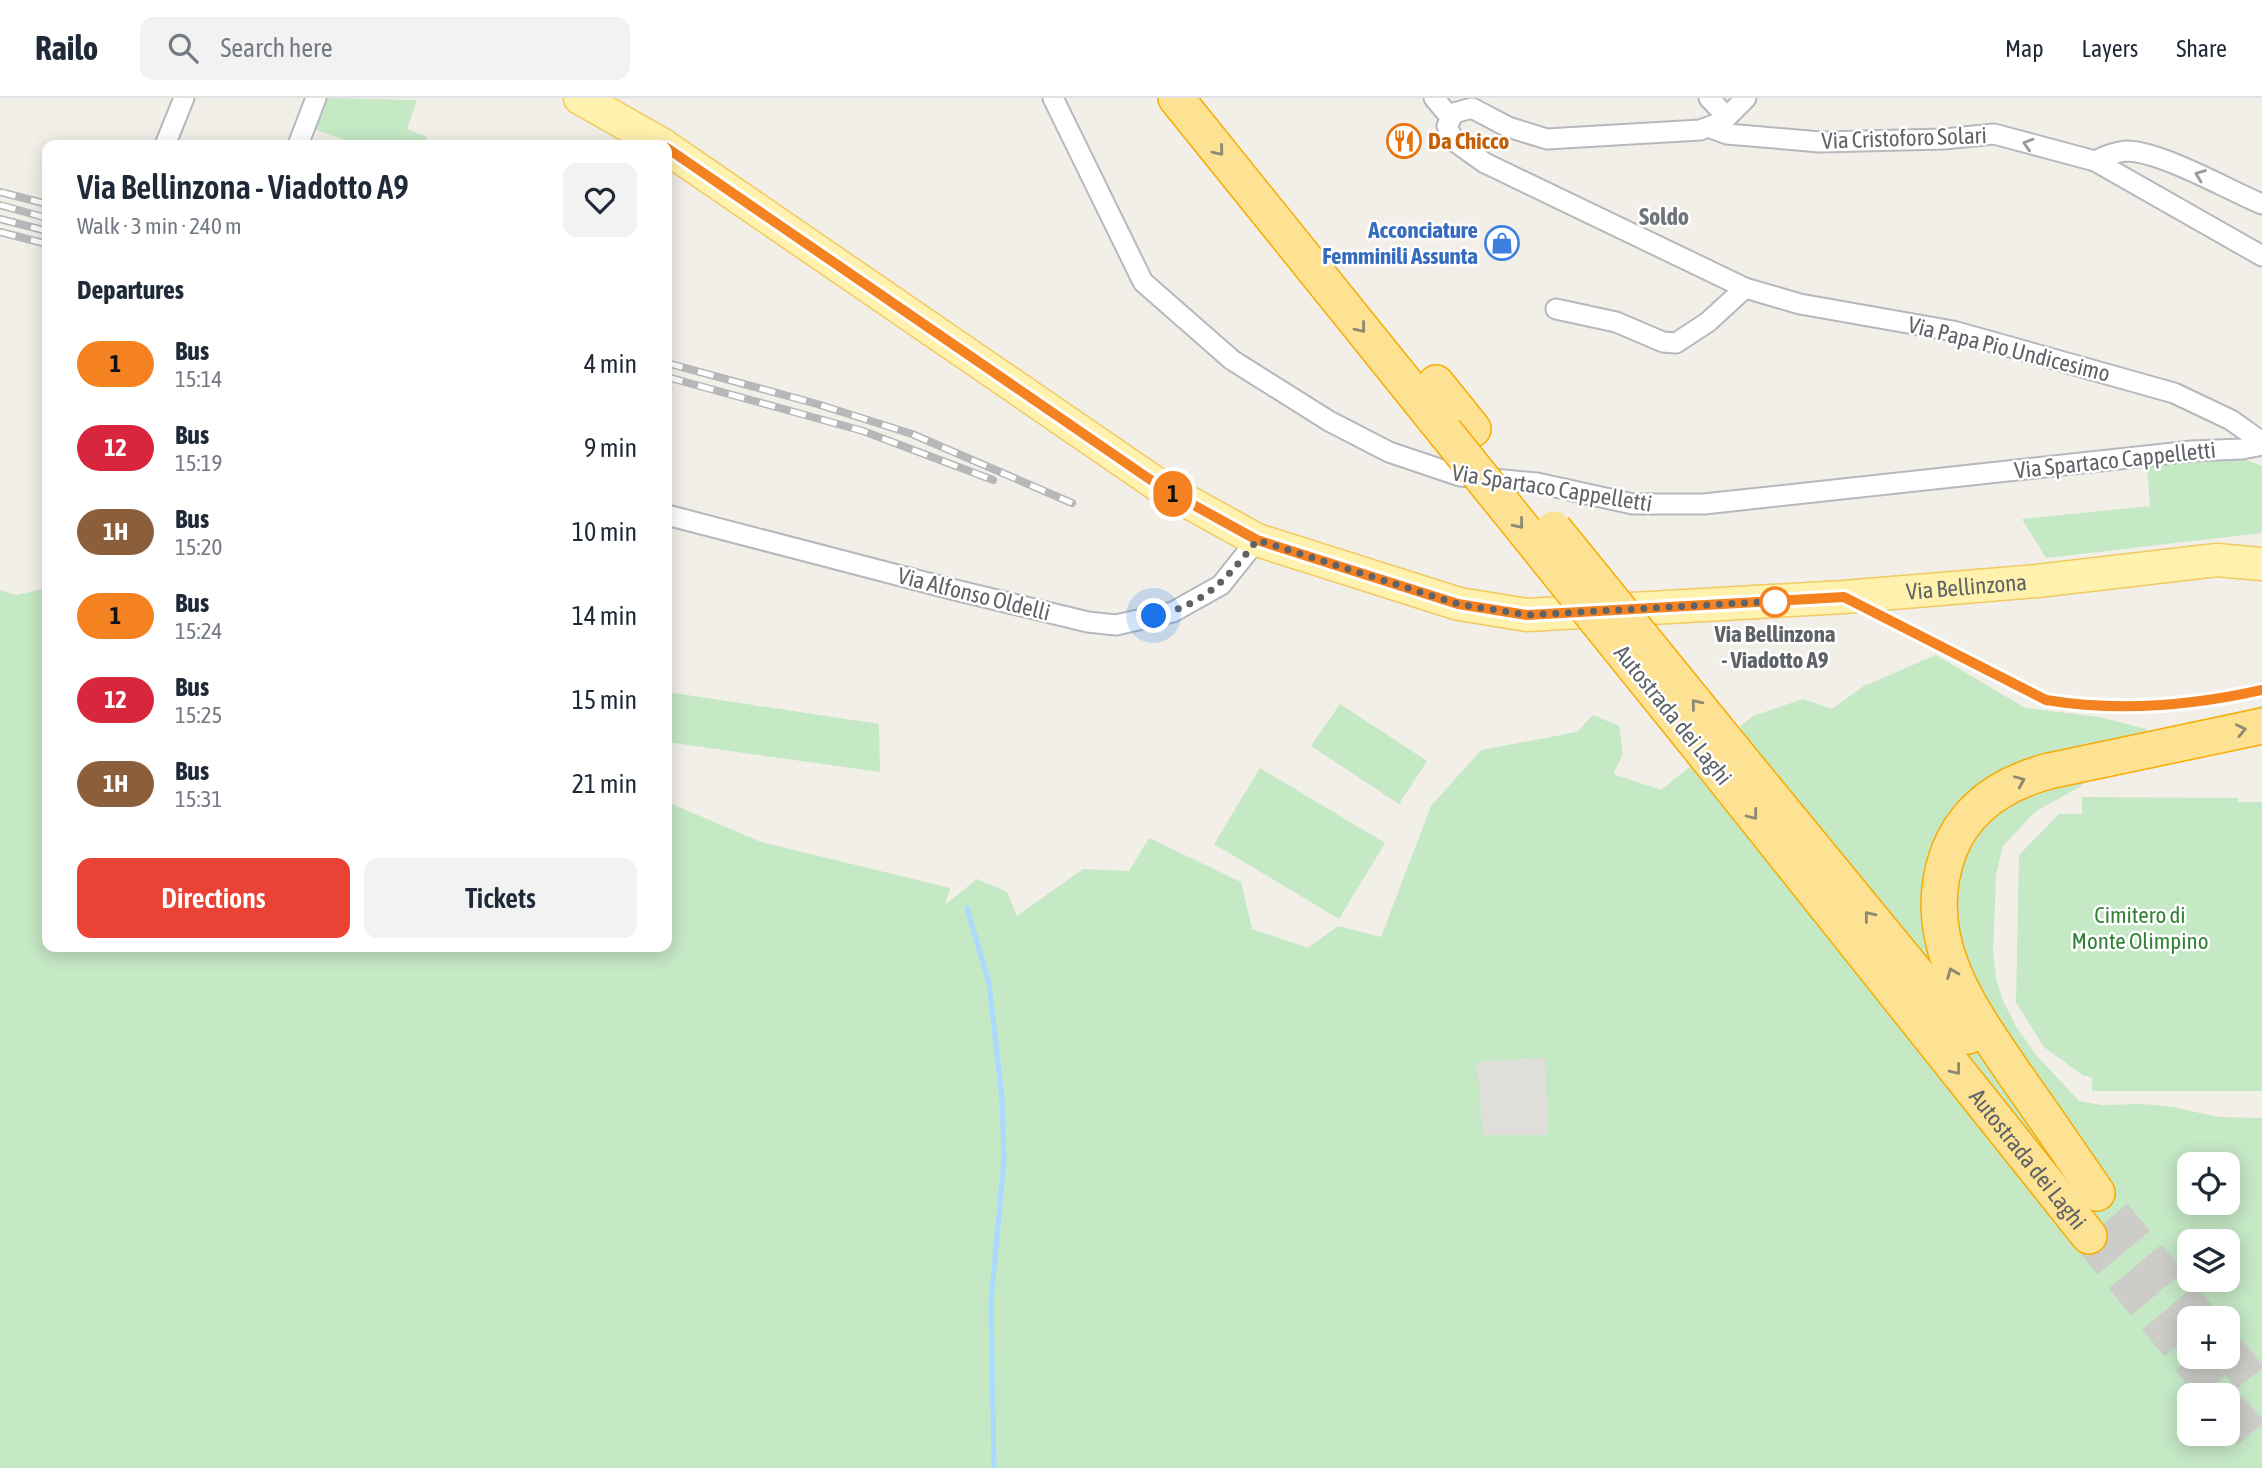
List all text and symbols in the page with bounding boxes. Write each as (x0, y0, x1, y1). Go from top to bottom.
search box (140, 17, 630, 80)
text: Railo (35, 29, 98, 67)
icon: search (164, 29, 202, 67)
text: Search here (220, 33, 333, 63)
text: Map (2005, 35, 2044, 62)
text: Layers (2082, 35, 2138, 62)
text: Share (2176, 35, 2227, 62)
restaurant icon: Da Chicco (1385, 122, 1423, 160)
street label: Via Cristoforo Solari (1821, 122, 1987, 154)
place label: Da Chicco (1428, 128, 1510, 154)
one-way arrow (2023, 138, 2035, 153)
one-way arrow (1210, 144, 1223, 156)
button: heart (563, 163, 637, 237)
text: Via Bellinzona - Viadotto A9 (77, 168, 409, 206)
one-way arrow (2195, 170, 2207, 184)
district label: Soldo (1639, 203, 1689, 230)
text: Walk · 3 min · 240 m (77, 213, 241, 239)
place label: Acconciature Femminili Assunta (1322, 217, 1478, 269)
shop icon: Acconciature Femminili Assunta (1483, 224, 1521, 262)
text: Departures (77, 275, 184, 305)
street label: Via Papa Pio Undicesimo (1905, 311, 2113, 387)
one-way arrow (1353, 321, 1366, 333)
text: Bus (175, 336, 209, 366)
text: 4 min (584, 349, 637, 379)
text: 1 (110, 350, 121, 377)
text: 15:14 (175, 366, 222, 392)
text: Bus (175, 420, 209, 450)
text: 9 min (584, 433, 637, 463)
text: 12 (104, 434, 127, 461)
street label: Via Spartaco Cappelletti (2013, 437, 2217, 483)
text: 15:19 (175, 450, 222, 476)
street label: Via Spartaco Cappelletti (1450, 459, 1654, 517)
line badge: 1 (1150, 471, 1196, 517)
text: 1 (1167, 480, 1179, 507)
text: Bus (175, 504, 209, 534)
one-way arrow (1510, 516, 1523, 528)
text: 10 min (572, 517, 637, 547)
text: 1H (103, 518, 128, 545)
text: 15:20 (175, 534, 222, 560)
street label: Via Alfonso Oldelli (895, 562, 1053, 626)
street label: Via Bellinzona (1905, 569, 2028, 605)
marker: Via Bellinzona - Viadotto A9 (1760, 587, 1790, 617)
text: Bus (175, 588, 209, 618)
your location (1136, 598, 1171, 633)
text: 14 min (572, 601, 637, 631)
text: 1 (110, 602, 121, 629)
text: 15:24 (175, 618, 222, 644)
place label: Via Bellinzona - Viadotto A9 (1713, 621, 1836, 673)
street label: Autostrada dei Laghi (1609, 640, 1737, 790)
text: Bus (175, 672, 209, 702)
text: 15 min (572, 685, 637, 715)
text: 12 (104, 686, 127, 713)
one-way arrow (1692, 700, 1705, 712)
text: 15:25 (175, 702, 222, 728)
one-way arrow (2235, 724, 2247, 739)
text: Bus (175, 756, 209, 786)
text: 21 min (572, 769, 637, 799)
text: 1H (103, 770, 128, 797)
one-way arrow (2013, 775, 2025, 789)
text: 15:31 (175, 786, 222, 812)
one-way arrow (1744, 808, 1757, 820)
button: Directions (77, 858, 350, 938)
button: Tickets (364, 858, 637, 938)
park label: Cimitero di Monte Olimpino (2072, 902, 2208, 954)
one-way arrow (1865, 911, 1877, 924)
one-way arrow (1947, 967, 1961, 979)
one-way arrow (1947, 1062, 1960, 1074)
street label: Autostrada dei Laghi (1964, 1084, 2091, 1234)
map controls (2177, 1152, 2240, 1446)
button: locate (2177, 1152, 2240, 1215)
button: layers (2177, 1229, 2240, 1292)
button: + (2177, 1306, 2240, 1369)
button: − (2177, 1383, 2240, 1446)

